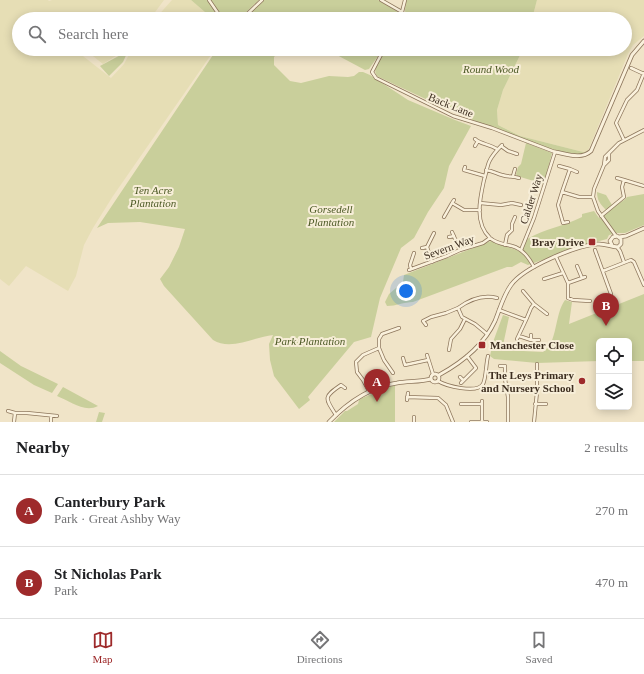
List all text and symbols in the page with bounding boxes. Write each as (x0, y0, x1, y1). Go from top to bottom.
search box (12, 12, 632, 56)
icon: search (26, 23, 48, 45)
text: Search here (58, 26, 128, 42)
park label: Round Wood (462, 63, 520, 75)
street label: Back Lane (427, 91, 475, 119)
street label: Calder Way (517, 172, 545, 225)
park label: Ten Acre Plantation (129, 184, 177, 209)
park label: Gorsedell Plantation (307, 203, 355, 228)
street label: Severn Way (422, 232, 476, 262)
place label: Bray Drive (532, 236, 584, 248)
marker: Bray Drive (587, 237, 597, 247)
your location (396, 281, 416, 301)
pin: B (593, 293, 619, 326)
park label: Park Plantation (274, 335, 346, 347)
map controls (596, 338, 632, 410)
button: locate (596, 338, 632, 374)
place label: Manchester Close (490, 339, 574, 351)
marker: Manchester Close (477, 340, 487, 350)
pin: A (364, 369, 390, 402)
place label: The Leys Primary and Nursery School (481, 369, 574, 394)
button: layers (596, 374, 632, 410)
marker: The Leys Primary and Nursery School (577, 376, 587, 386)
text: Nearby (16, 438, 70, 457)
text: 2 results (584, 440, 628, 455)
text: Canterbury Park (54, 494, 165, 510)
text: A (24, 503, 34, 518)
text: 270 m (595, 503, 628, 518)
text: Park · Great Ashby Way (54, 511, 181, 526)
text: St Nicholas Park (54, 566, 162, 582)
text: B (25, 575, 33, 590)
text: 470 m (595, 575, 628, 590)
text: Park (54, 583, 78, 598)
tab: Map (92, 629, 114, 665)
tab: Directions (297, 629, 342, 665)
tab: Saved (526, 629, 552, 665)

